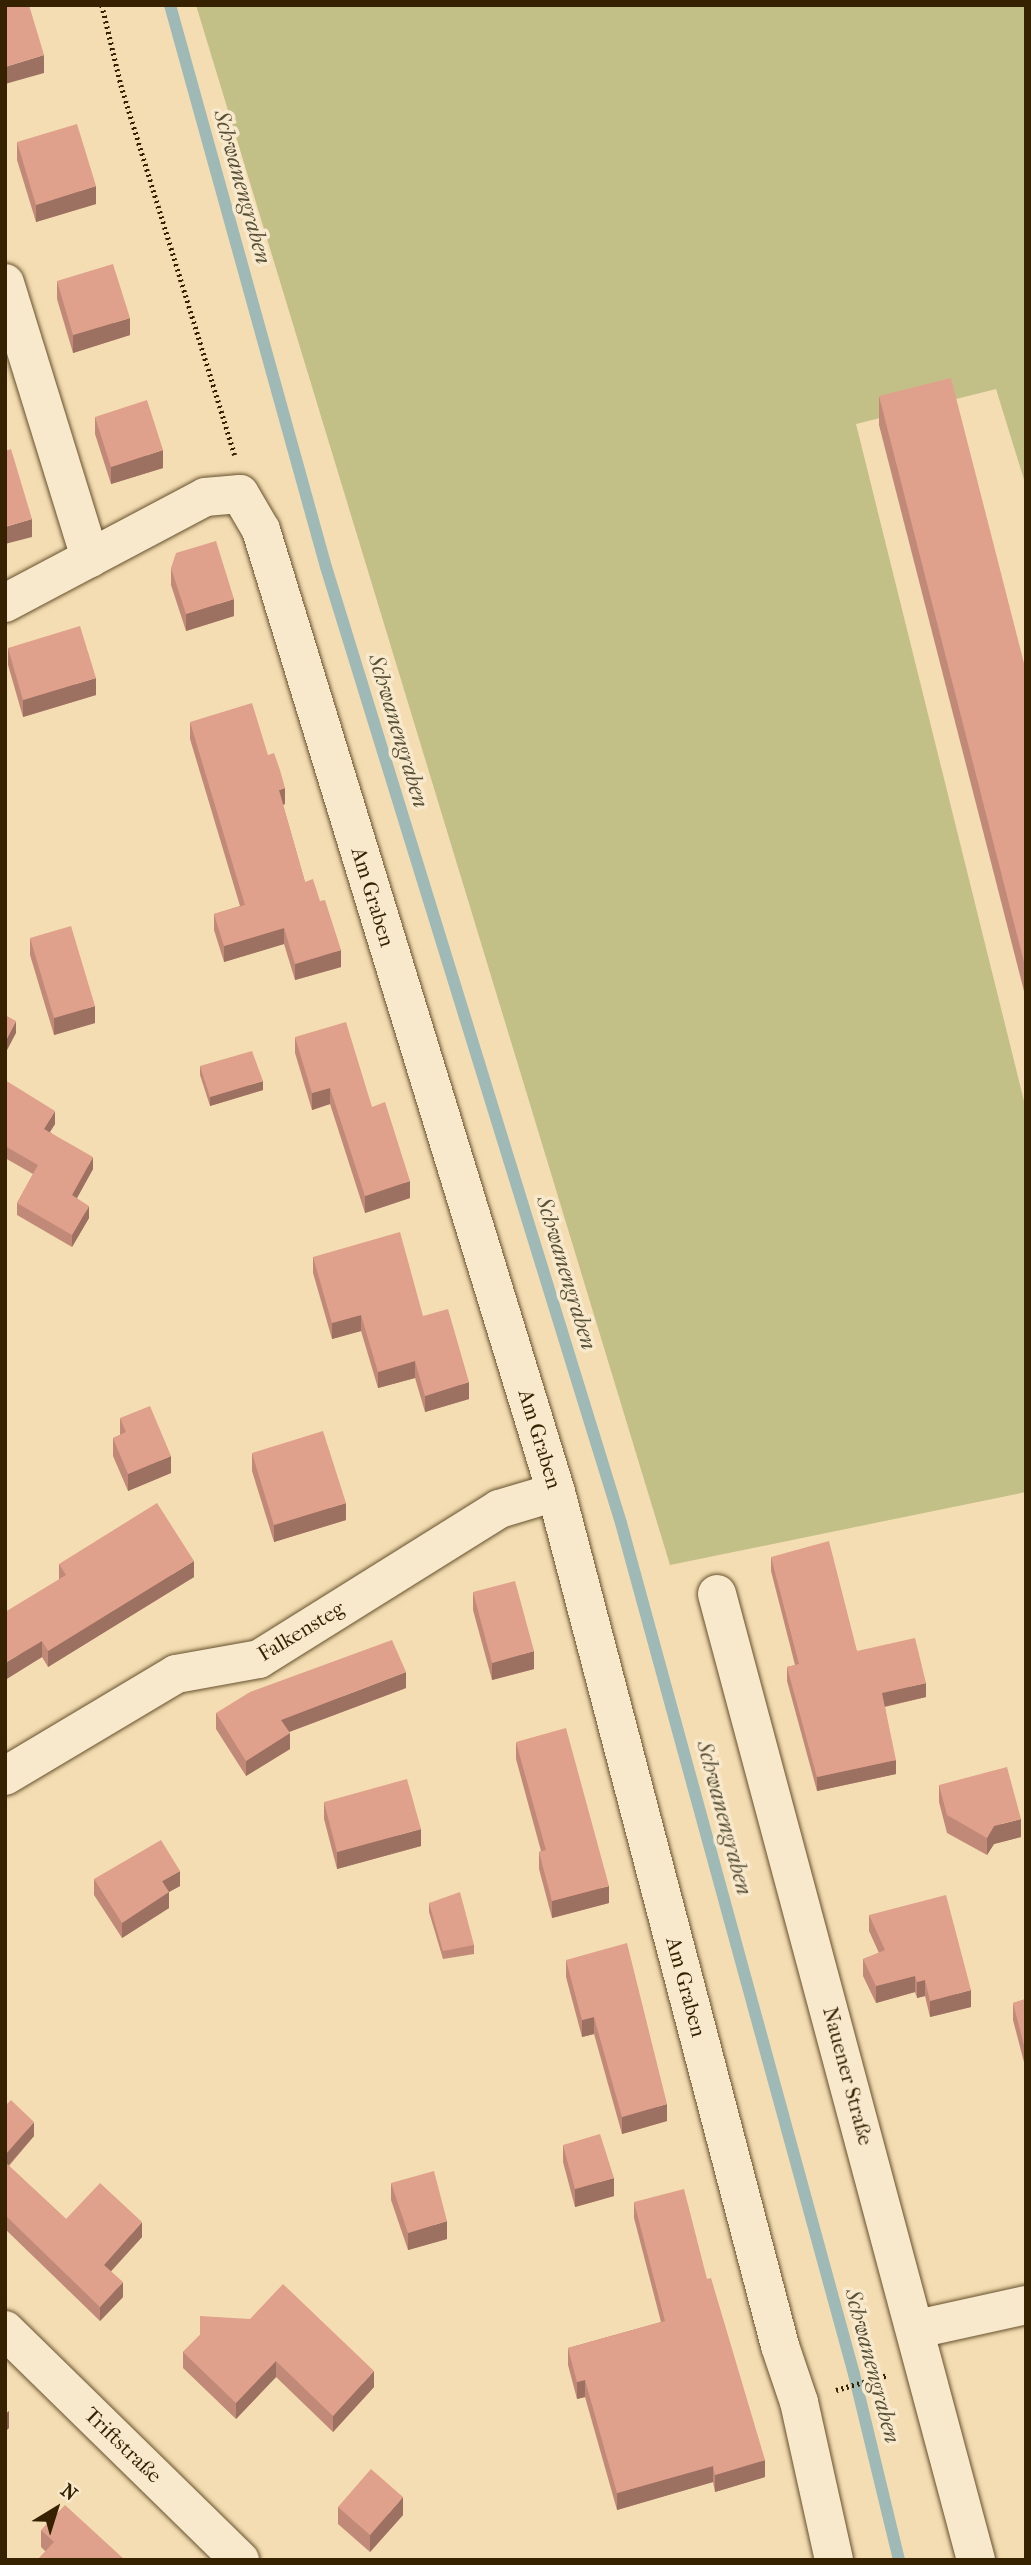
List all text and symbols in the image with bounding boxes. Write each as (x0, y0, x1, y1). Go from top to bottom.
water label: Schwanengraben (207, 107, 277, 267)
water label: Schwanengraben (362, 651, 434, 811)
street label: Am Graben (346, 844, 400, 950)
water label: Schwanengraben (530, 1193, 602, 1353)
street label: Am Graben (513, 1386, 567, 1492)
street label: Falkensteg (253, 1595, 349, 1667)
water label: Schwanengraben (690, 1738, 758, 1898)
street label: Am Graben (661, 1934, 711, 2040)
street label: Nauener Straße (817, 2004, 879, 2148)
water label: Schwanengraben (838, 2286, 906, 2446)
street label: Triftstraße (79, 2402, 167, 2488)
north arrow (21, 2474, 91, 2544)
text: N (56, 2479, 81, 2506)

